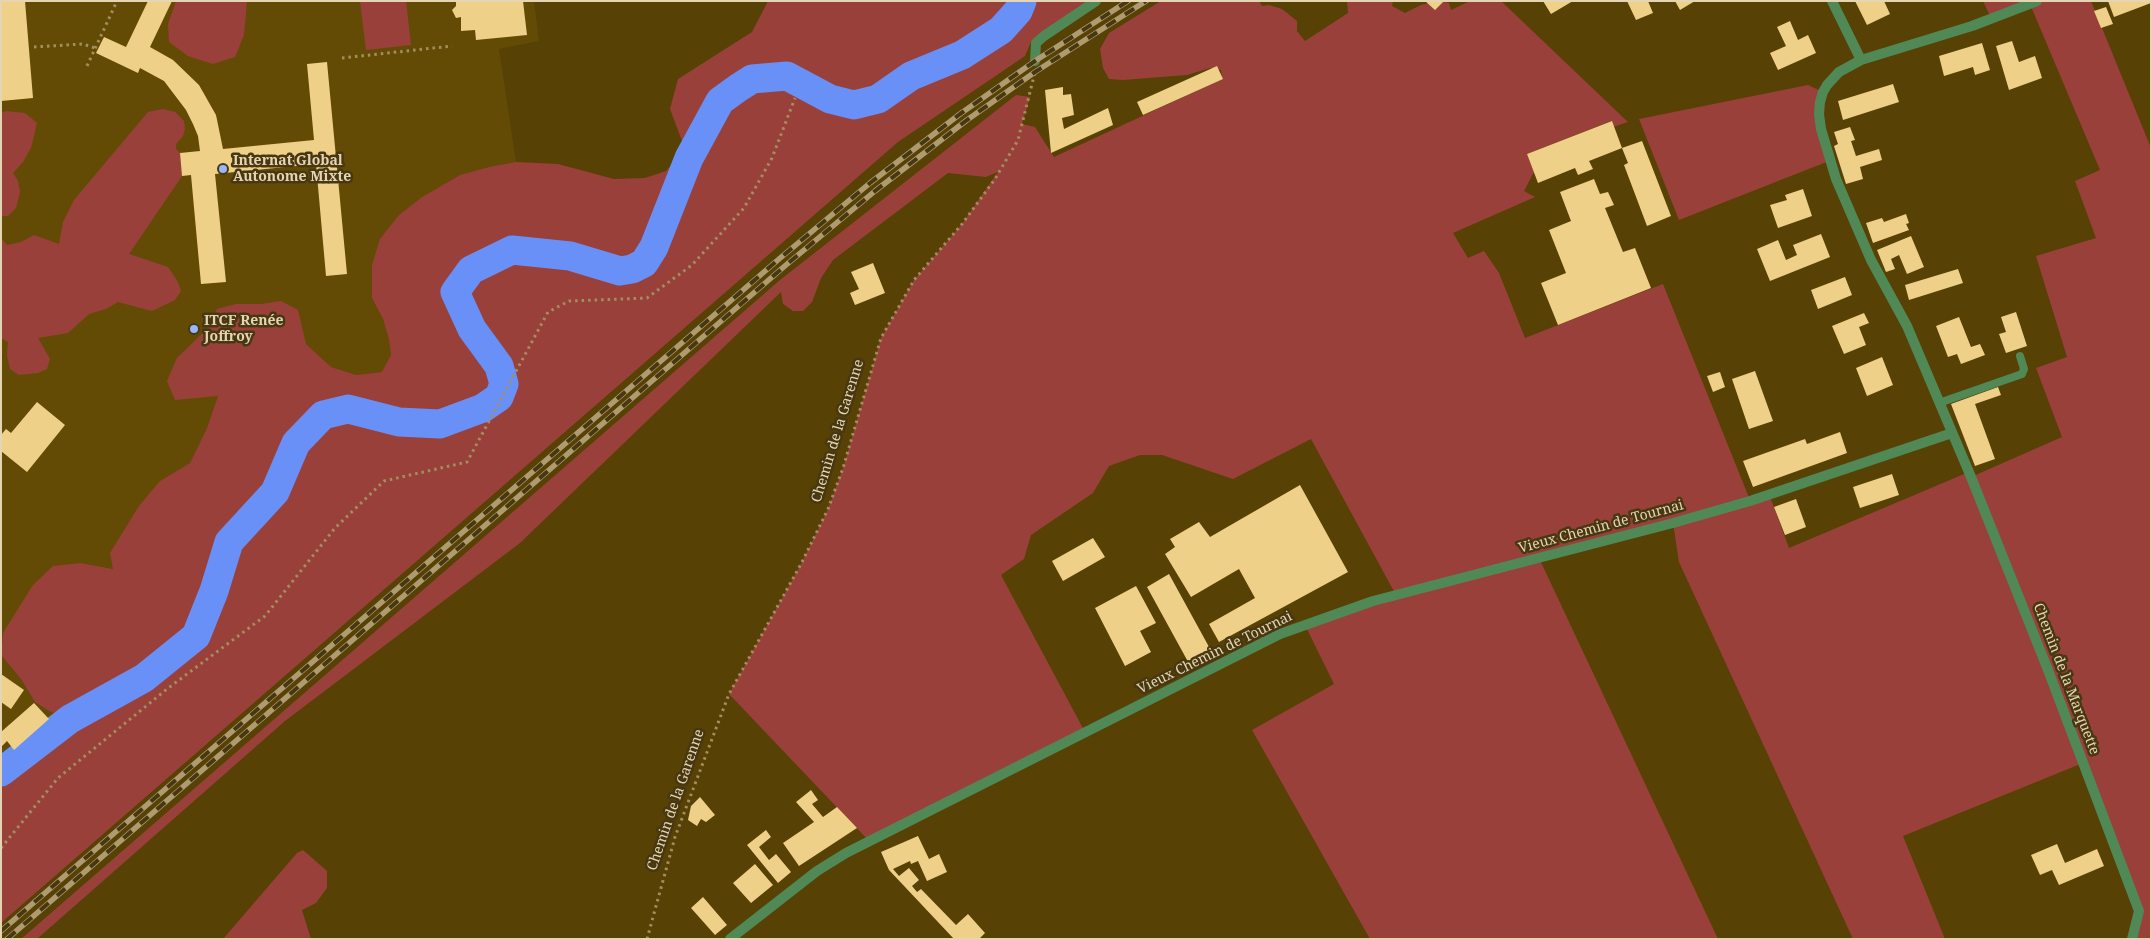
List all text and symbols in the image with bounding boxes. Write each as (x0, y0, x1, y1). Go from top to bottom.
place label: Internat Global Autonome Mixte (233, 153, 351, 186)
marker: Internat Global Autonome Mixte (217, 163, 229, 175)
place label: ITCF Renée Joffroy (204, 313, 284, 346)
marker: ITCF Renée Joffroy (188, 323, 200, 335)
street label: Chemin de la Garenne (808, 358, 868, 504)
street label: Vieux Chemin de Tournai (1517, 497, 1685, 557)
street label: Chemin de la Marquette (2029, 601, 2103, 757)
street label: Vieux Chemin de Tournai (1135, 608, 1295, 698)
street label: Chemin de la Garenne (644, 727, 708, 873)

